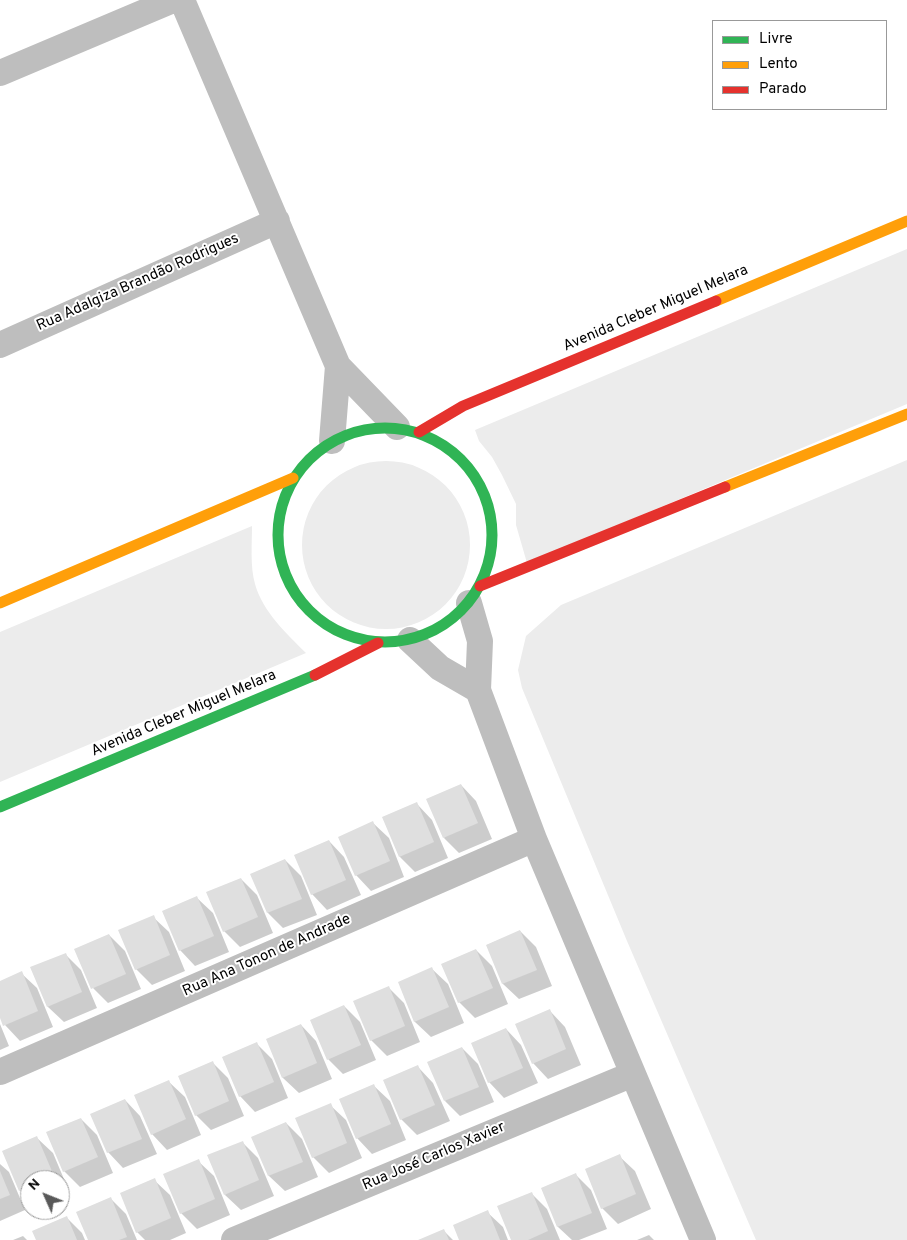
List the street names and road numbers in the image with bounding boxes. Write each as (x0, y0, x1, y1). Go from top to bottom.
street label: Rua Adalgiza Brandão Rodrigues (34, 230, 242, 336)
street label: Avenida Cleber Miguel Melara (561, 262, 751, 356)
street label: Avenida Cleber Miguel Melara (89, 667, 279, 761)
street label: Rua Ana Tonon de Andrade (180, 911, 354, 1001)
street label: Rua José Carlos Xavier (360, 1119, 508, 1195)

